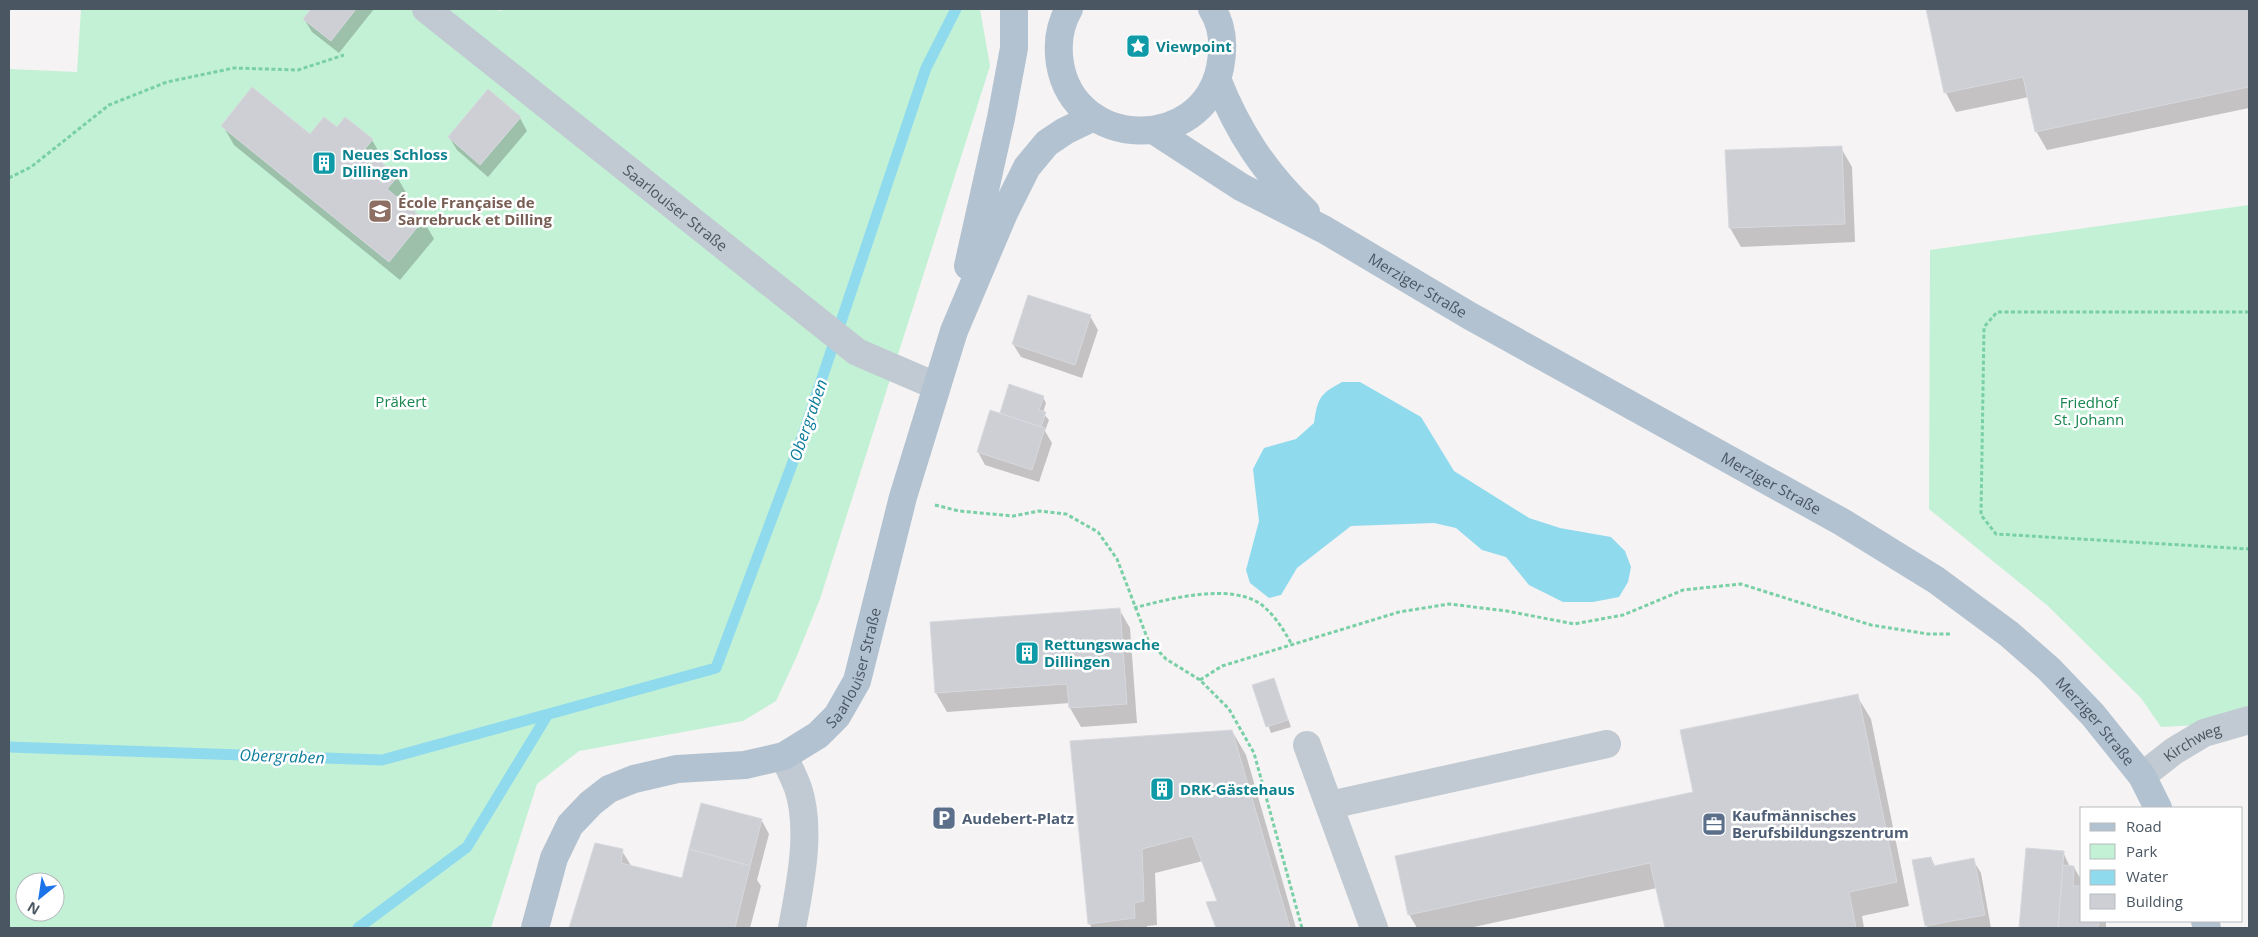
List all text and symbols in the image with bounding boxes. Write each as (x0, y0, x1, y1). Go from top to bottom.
place icon: Viewpoint (1125, 33, 1151, 59)
place label: Viewpoint (1156, 36, 1232, 56)
place label: Neues Schloss Dillingen (342, 144, 448, 181)
building icon: Neues Schloss Dillingen (311, 150, 337, 176)
street label: Saarlouiser Straße (619, 160, 732, 255)
place label: École Française de Sarrebruck et Dilling (398, 192, 552, 229)
school or university icon: École Française de Sarrebruck et Dilling (367, 198, 393, 224)
street label: Merziger Straße (1365, 248, 1471, 322)
water label: Obergraben (784, 376, 832, 464)
park label: Präkert (375, 391, 427, 411)
park label: Friedhof St. Johann (2054, 392, 2124, 429)
street label: Merziger Straße (1718, 447, 1825, 519)
street label: Saarlouiser Straße (821, 605, 885, 732)
place label: Rettungswache Dillingen (1044, 634, 1160, 671)
building icon: Rettungswache Dillingen (1014, 640, 1040, 666)
street label: Merziger Straße (2052, 672, 2140, 769)
street label: Kirchweg (2159, 719, 2223, 766)
water label: Obergraben (239, 744, 325, 768)
building icon: DRK-Gästehaus (1149, 776, 1175, 802)
place label: DRK-Gästehaus (1180, 779, 1295, 799)
parking icon: Audebert-Platz (931, 805, 957, 831)
place label: Kaufmännisches Berufsbildungszentrum (1732, 805, 1909, 842)
legend (2080, 807, 2243, 922)
place label: Audebert-Platz (962, 808, 1074, 828)
office icon: Kaufmännisches Berufsbildungszentrum (1701, 811, 1727, 837)
text: Road (2126, 816, 2162, 836)
text: Park (2126, 841, 2157, 861)
text: Water (2126, 866, 2168, 886)
north arrow (15, 872, 65, 922)
text: Building (2126, 891, 2183, 911)
text: N (24, 898, 43, 920)

